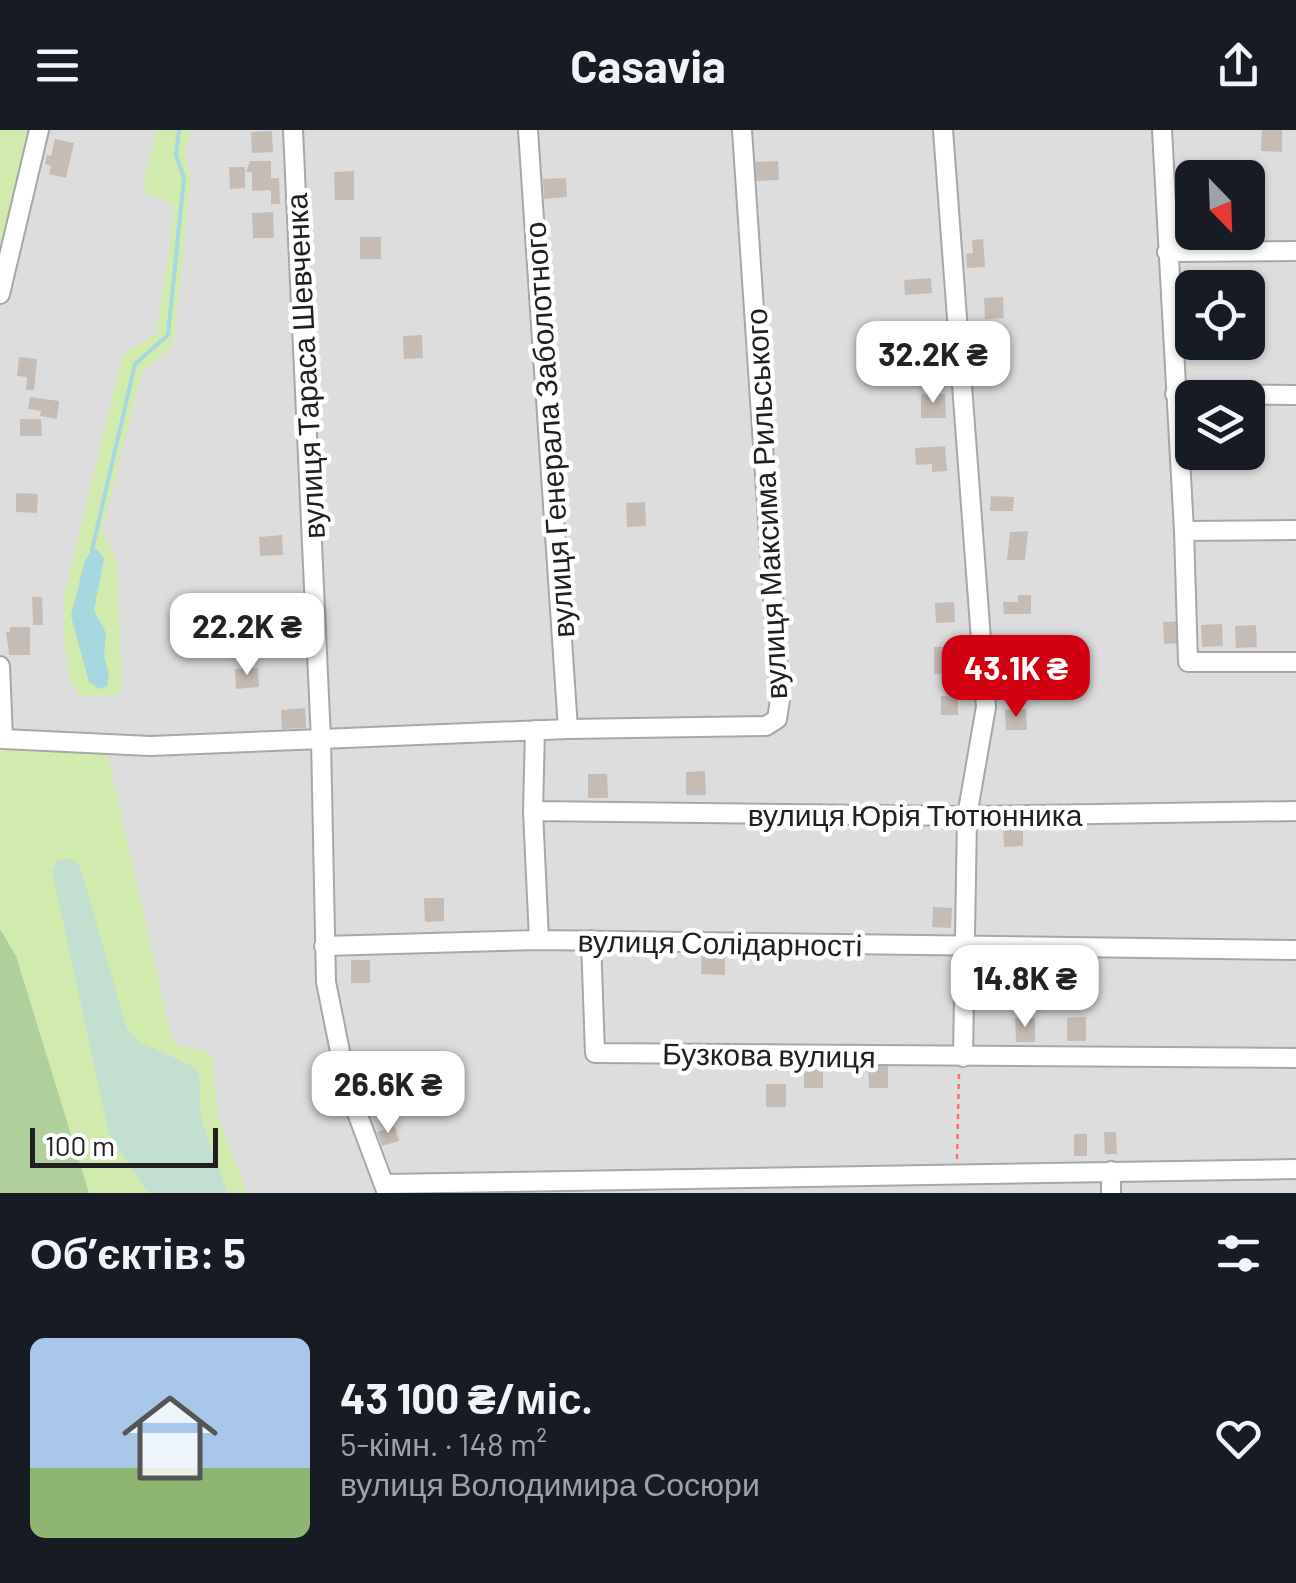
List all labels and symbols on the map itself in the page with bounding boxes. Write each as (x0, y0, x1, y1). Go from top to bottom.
north arrow (1175, 160, 1265, 250)
street label: вулиця Тараса Шевченка (277, 192, 331, 540)
street label: вулиця Генерала Заболотного (516, 221, 580, 639)
street label: вулиця Максима Рильського (737, 308, 793, 700)
pin: 32.2K ₴ (841, 321, 1025, 406)
pin: 22.2K ₴ (155, 593, 339, 678)
pin: 43.1K ₴ (924, 635, 1108, 720)
street label: вулиця Юрія Тютюнника (748, 796, 1083, 832)
street label: вулиця Солідарності (577, 922, 863, 962)
pin: 14.8K ₴ (933, 945, 1117, 1030)
street label: Бузкова вулиця (662, 1034, 876, 1074)
pin: 26.6K ₴ (296, 1051, 480, 1136)
scale bar (30, 1123, 218, 1168)

